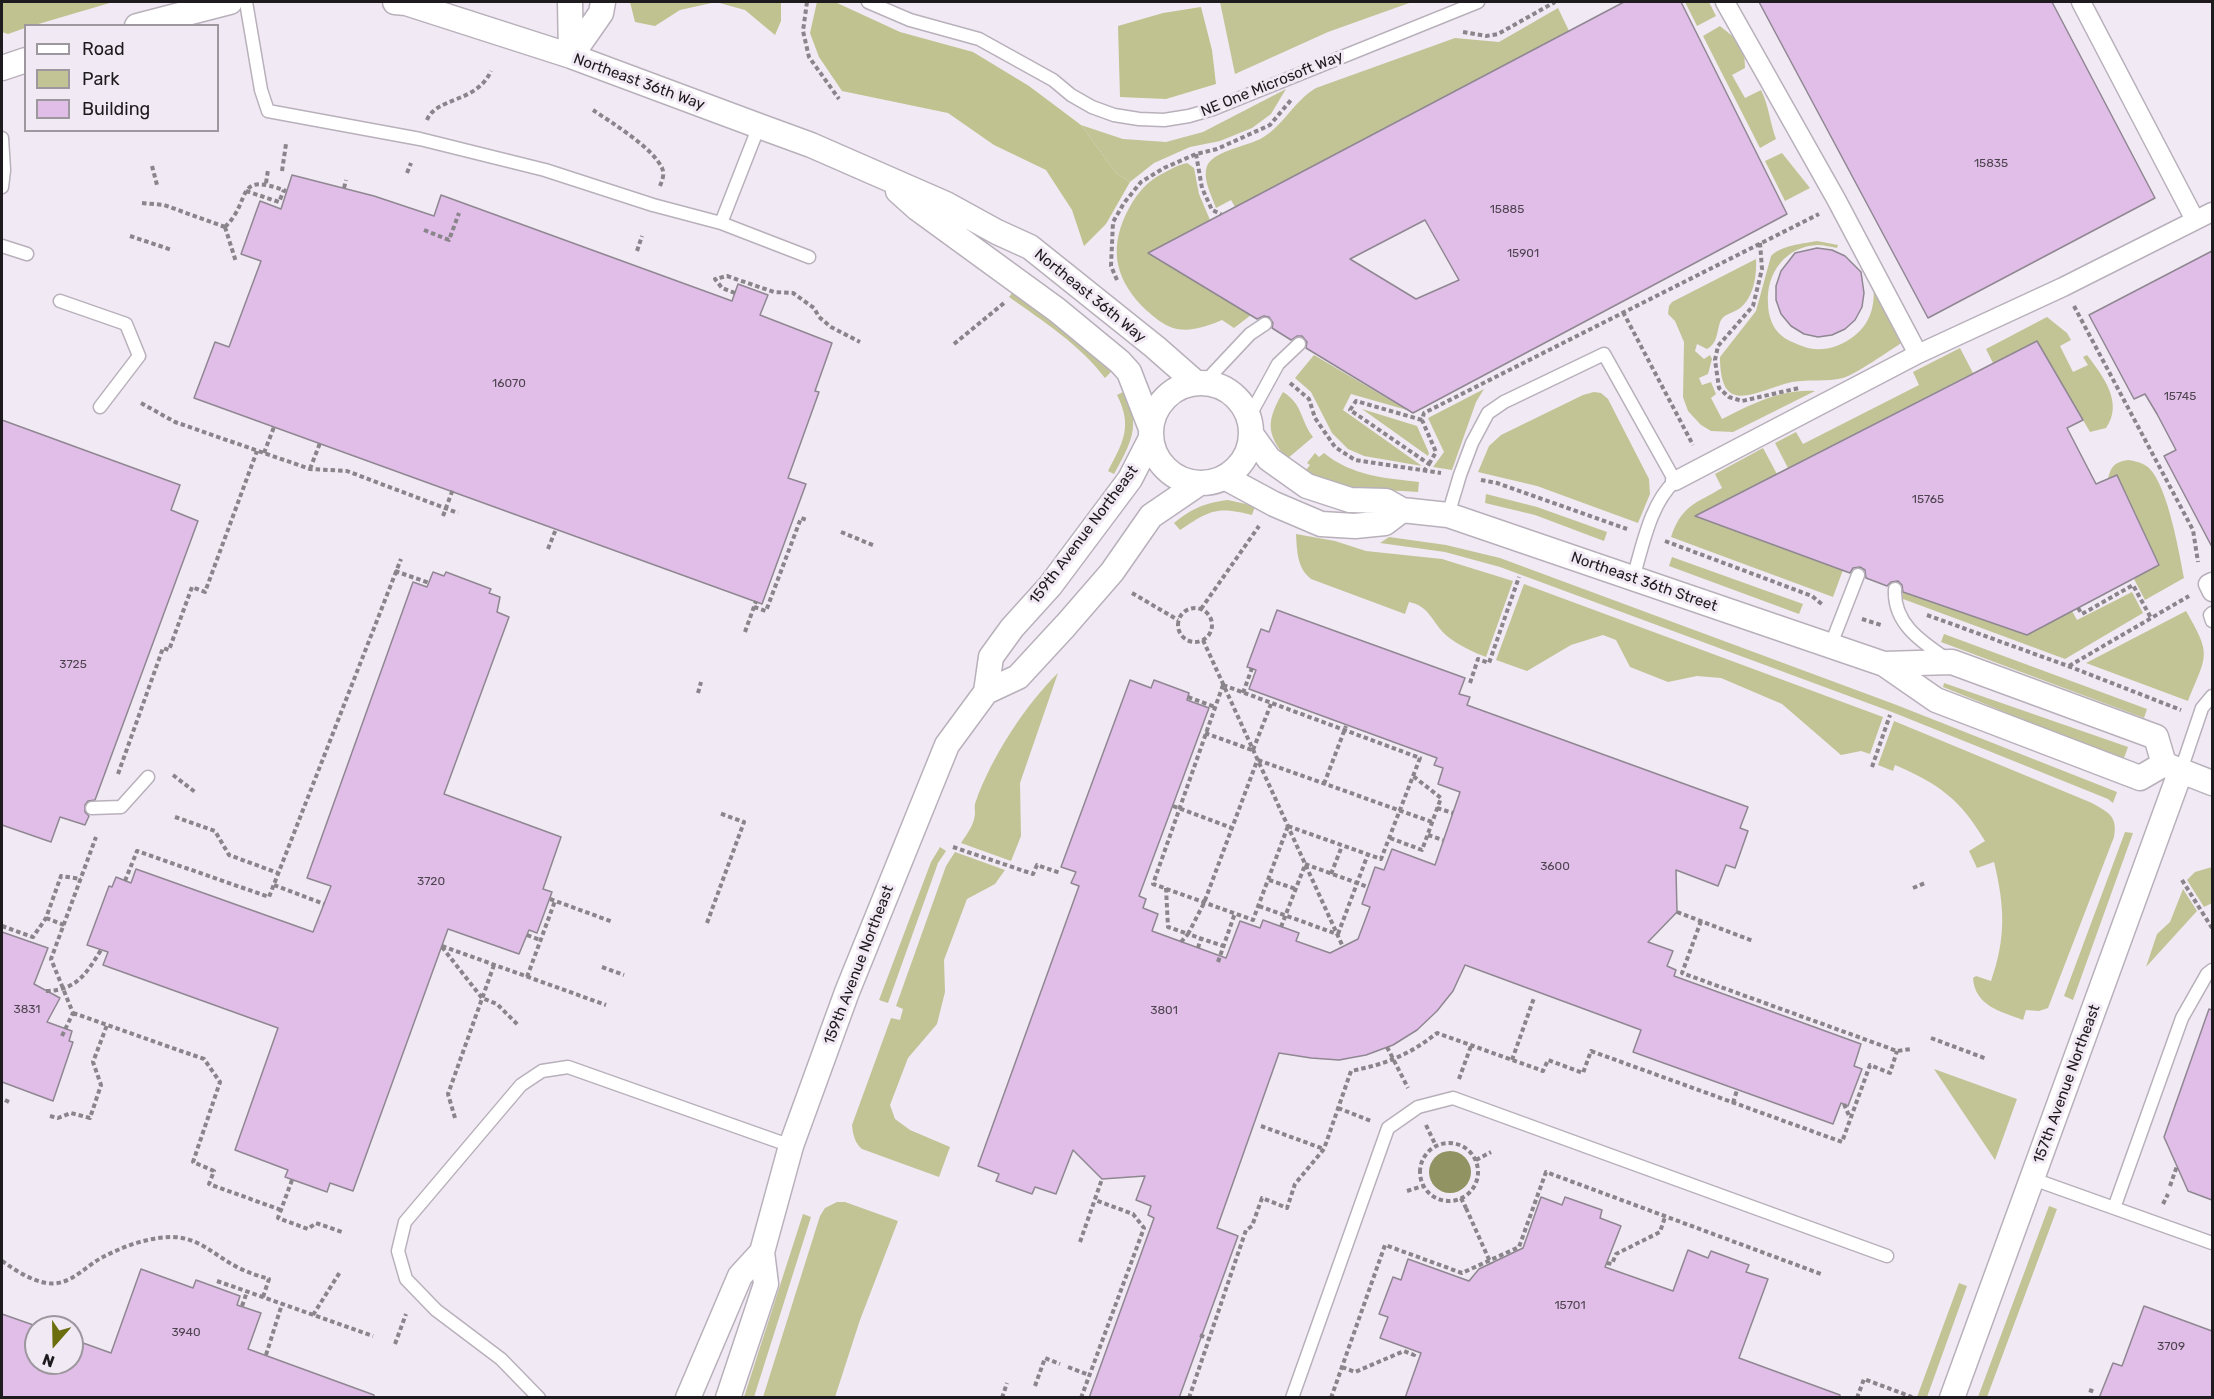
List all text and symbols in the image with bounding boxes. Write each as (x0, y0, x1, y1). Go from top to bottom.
legend (24, 24, 219, 132)
text: Road (82, 38, 125, 60)
street label: NE One Microsoft Way (1198, 47, 1346, 121)
street label: Northeast 36th Way (571, 50, 707, 114)
text: Park (82, 68, 119, 90)
text: Building (82, 98, 150, 120)
house number: 15835 (1974, 157, 2008, 171)
house number: 15885 (1490, 203, 1524, 217)
street label: Northeast 36th Way (1031, 245, 1149, 347)
house number: 15901 (1507, 247, 1539, 261)
house number: 16070 (492, 377, 526, 391)
house number: 15745 (2164, 390, 2196, 404)
street label: 159th Avenue Northeast (1026, 462, 1142, 608)
house number: 15765 (1912, 493, 1944, 507)
street label: Northeast 36th Street (1568, 548, 1720, 616)
house number: 3725 (59, 658, 87, 672)
house number: 3600 (1540, 860, 1570, 874)
house number: 3720 (417, 875, 445, 889)
street label: 159th Avenue Northeast (820, 883, 898, 1047)
street label: 157th Avenue Northeast (2030, 1002, 2104, 1166)
house number: 3831 (14, 1003, 40, 1017)
house number: 3801 (1150, 1004, 1178, 1018)
house number: 15701 (1554, 1299, 1586, 1313)
north arrow (24, 1315, 84, 1375)
house number: 3940 (171, 1326, 201, 1340)
house number: 3709 (2157, 1340, 2185, 1354)
text: N (40, 1350, 57, 1371)

